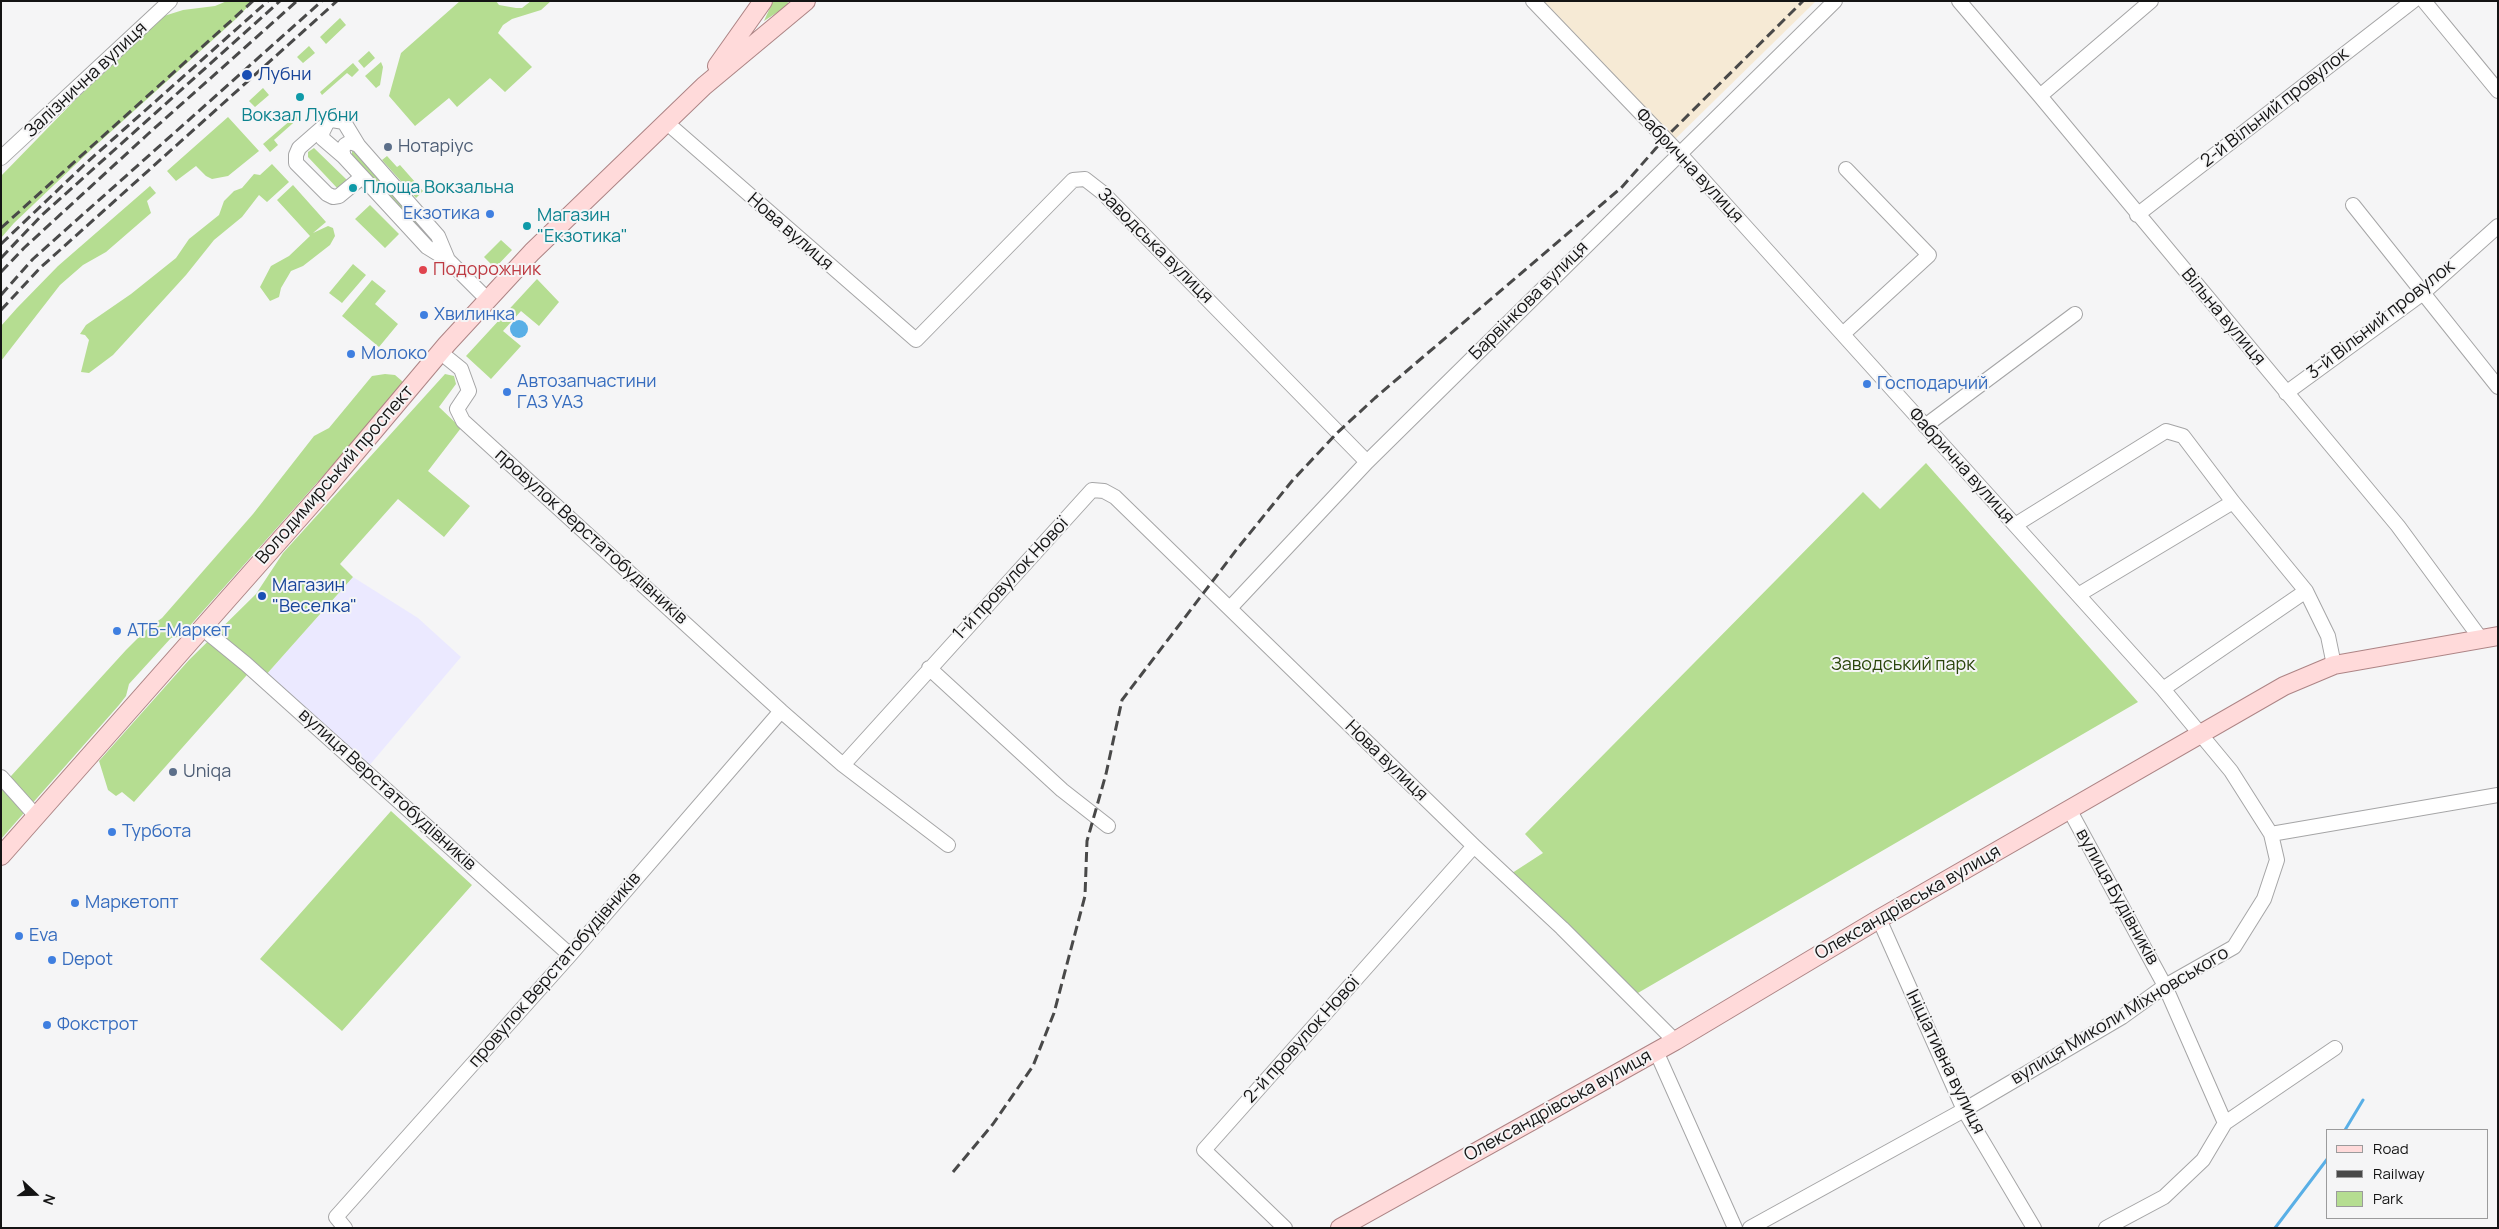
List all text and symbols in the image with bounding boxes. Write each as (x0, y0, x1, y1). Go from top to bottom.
street label: Залізнична вулиця (20, 18, 152, 142)
street label: 2-й Вільний провулок (2197, 44, 2353, 172)
place label: Лубни (258, 64, 311, 86)
marker: Лубни (240, 68, 254, 82)
marker: Вокзал Лубни (294, 91, 306, 103)
street label: Фабрична вулиця (1630, 104, 1748, 228)
place label: Вокзал Лубни (241, 105, 359, 127)
place label: Нотаріус (398, 136, 473, 158)
marker: Нотаріус (382, 141, 394, 153)
place label: Площа Вокзальна (363, 177, 514, 199)
marker: Площа Вокзальна (347, 182, 359, 194)
street label: Заводська вулиця (1093, 184, 1217, 308)
street label: Нова вулиця (743, 189, 837, 275)
place label: Екзотика (403, 203, 480, 225)
place label: Магазин "Екзотика" (537, 205, 628, 248)
marker: Екзотика (484, 208, 496, 220)
marker: Магазин "Екзотика" (521, 220, 533, 232)
street label: Барвінкова вулиця (1465, 237, 1593, 365)
street label: 3-й Вільний провулок (2303, 256, 2459, 384)
place label: Подорожник (433, 259, 541, 281)
marker: Подорожник (417, 264, 429, 276)
street label: Вільна вулиця (2176, 264, 2270, 370)
place label: Хвилинка (434, 304, 515, 326)
marker: Хвилинка (418, 309, 430, 321)
place label: Молоко (361, 343, 427, 365)
marker: Молоко (345, 348, 357, 360)
place label: Автозапчастини ГАЗ УАЗ (517, 371, 657, 414)
place label: Господарчий (1877, 373, 1988, 395)
marker: Господарчий (1861, 378, 1873, 390)
street label: Володимирський проспект (251, 381, 419, 569)
marker: Автозапчастини ГАЗ УАЗ (501, 386, 513, 398)
street label: Фабрична вулиця (1903, 404, 2019, 528)
street label: провулок Верстатобудівників (490, 445, 692, 629)
street label: 1-й провулок Нової (949, 513, 1073, 645)
place label: Магазин "Веселка" (272, 575, 357, 618)
marker: Магазин "Веселка" (256, 590, 268, 602)
place label: АТБ-Маркет (127, 620, 230, 642)
marker: АТБ-Маркет (111, 625, 123, 637)
park label: Заводський парк (1831, 654, 1975, 676)
street label: вулиця Верстатобудівників (294, 704, 480, 876)
street label: Нова вулиця (1340, 716, 1432, 806)
place label: Uniqa (183, 761, 231, 783)
marker: Uniqa (167, 766, 179, 778)
place label: Турбота (122, 821, 191, 843)
street label: вулиця Будівників (2071, 825, 2163, 969)
marker: Турбота (106, 826, 118, 838)
street label: Олександрівська вулиця (1811, 841, 2005, 965)
street label: провулок Верстатобудівників (464, 868, 646, 1072)
place label: Маркетопт (85, 892, 179, 914)
marker: Маркетопт (69, 897, 81, 909)
place label: Eva (29, 925, 58, 947)
marker: Eva (13, 930, 25, 942)
street label: вулиця Миколи Міхновського (2007, 942, 2233, 1090)
place label: Depot (62, 949, 113, 971)
marker: Depot (46, 954, 58, 966)
street label: 2-й провулок Нової (1239, 972, 1365, 1108)
street label: Ініціативна вулиця (1901, 986, 1989, 1138)
place label: Фокстрот (57, 1014, 138, 1036)
marker: Фокстрот (41, 1019, 53, 1031)
street label: Олександрівська вулиця (1460, 1045, 1656, 1167)
legend (2326, 1129, 2489, 1219)
text: Road (2373, 1138, 2409, 1159)
text: Railway (2373, 1163, 2425, 1184)
north arrow (10, 1169, 60, 1219)
text: Park (2373, 1188, 2403, 1209)
text: N (39, 1191, 60, 1208)

